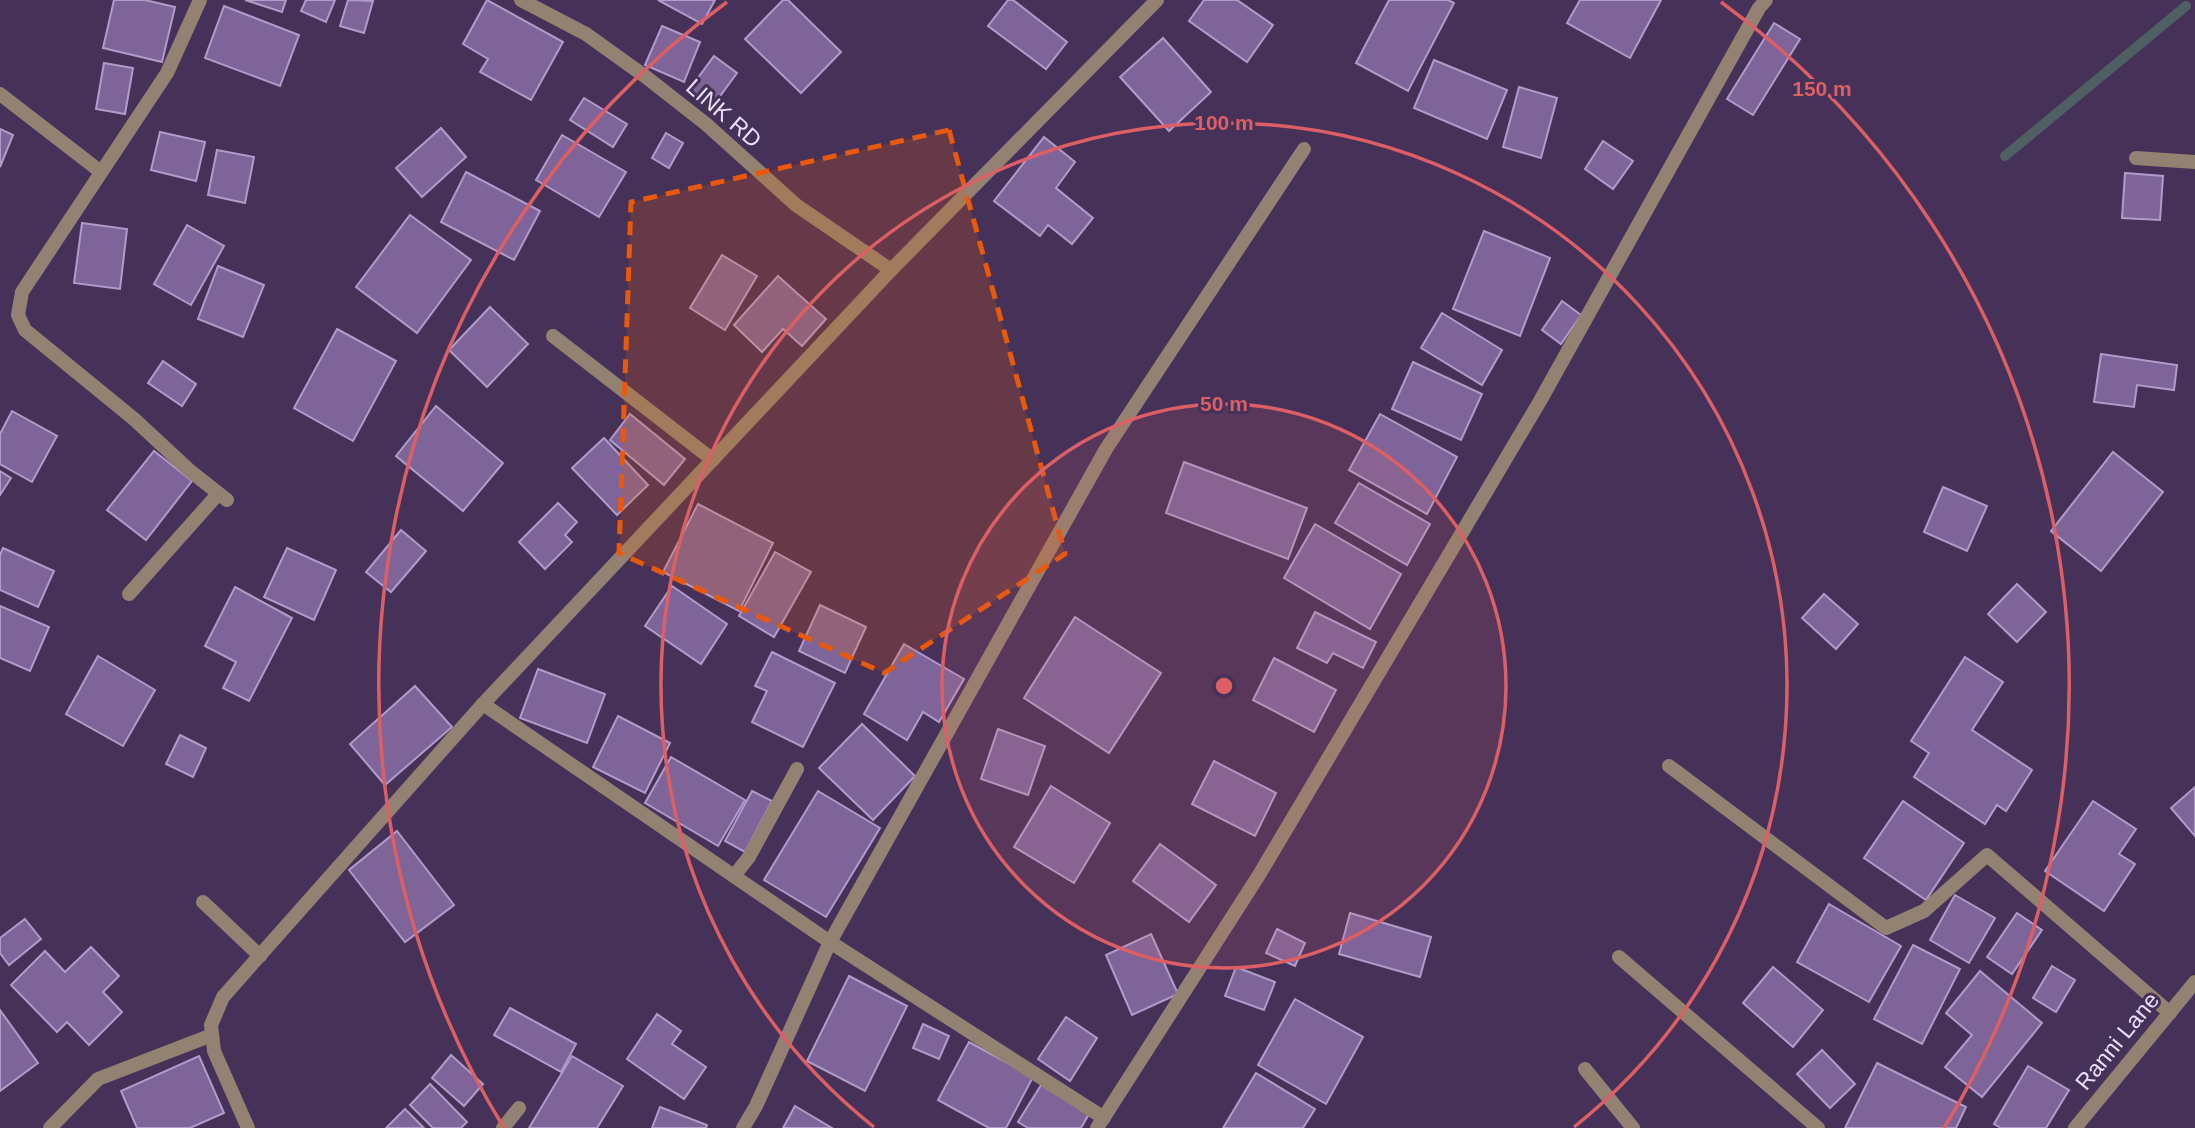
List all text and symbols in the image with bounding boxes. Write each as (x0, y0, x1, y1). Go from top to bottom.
street label: LINK RD (681, 73, 767, 153)
text: 150 m (1792, 77, 1852, 100)
text: 100 m (1194, 111, 1254, 134)
text: 50 m (1200, 392, 1248, 415)
centre of rings (1212, 674, 1236, 698)
street label: Ranni Lane (2070, 987, 2164, 1095)

